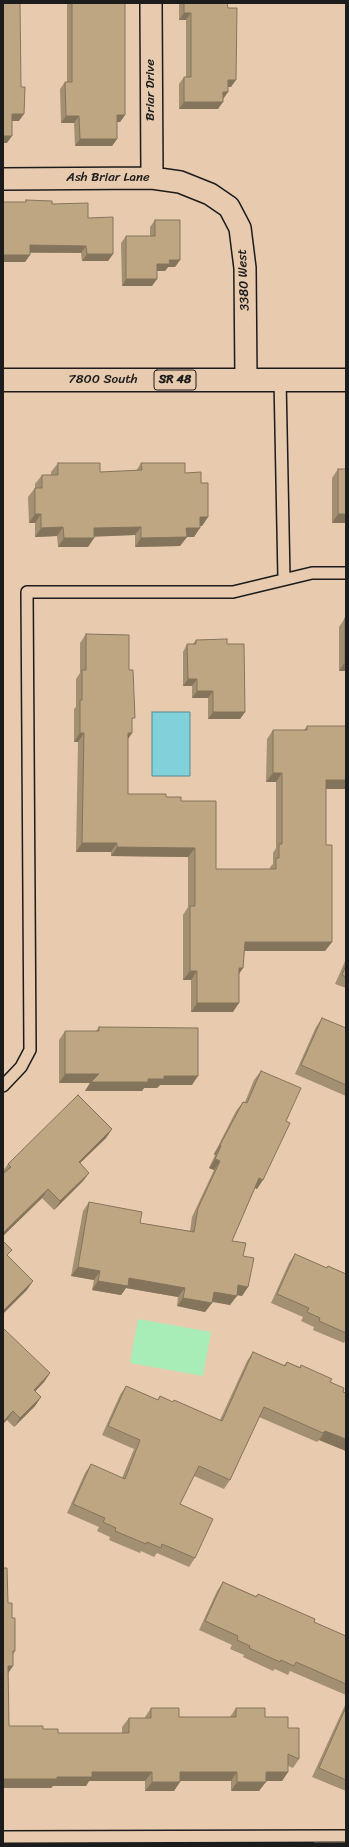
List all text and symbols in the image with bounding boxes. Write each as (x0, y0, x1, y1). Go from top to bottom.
street label: Briar Drive (143, 59, 159, 121)
street label: Ash Briar Lane (66, 170, 150, 186)
street label: 3380 West (235, 249, 253, 311)
road number: SR 48 (154, 370, 196, 390)
street label: 7800 South (68, 372, 138, 388)

